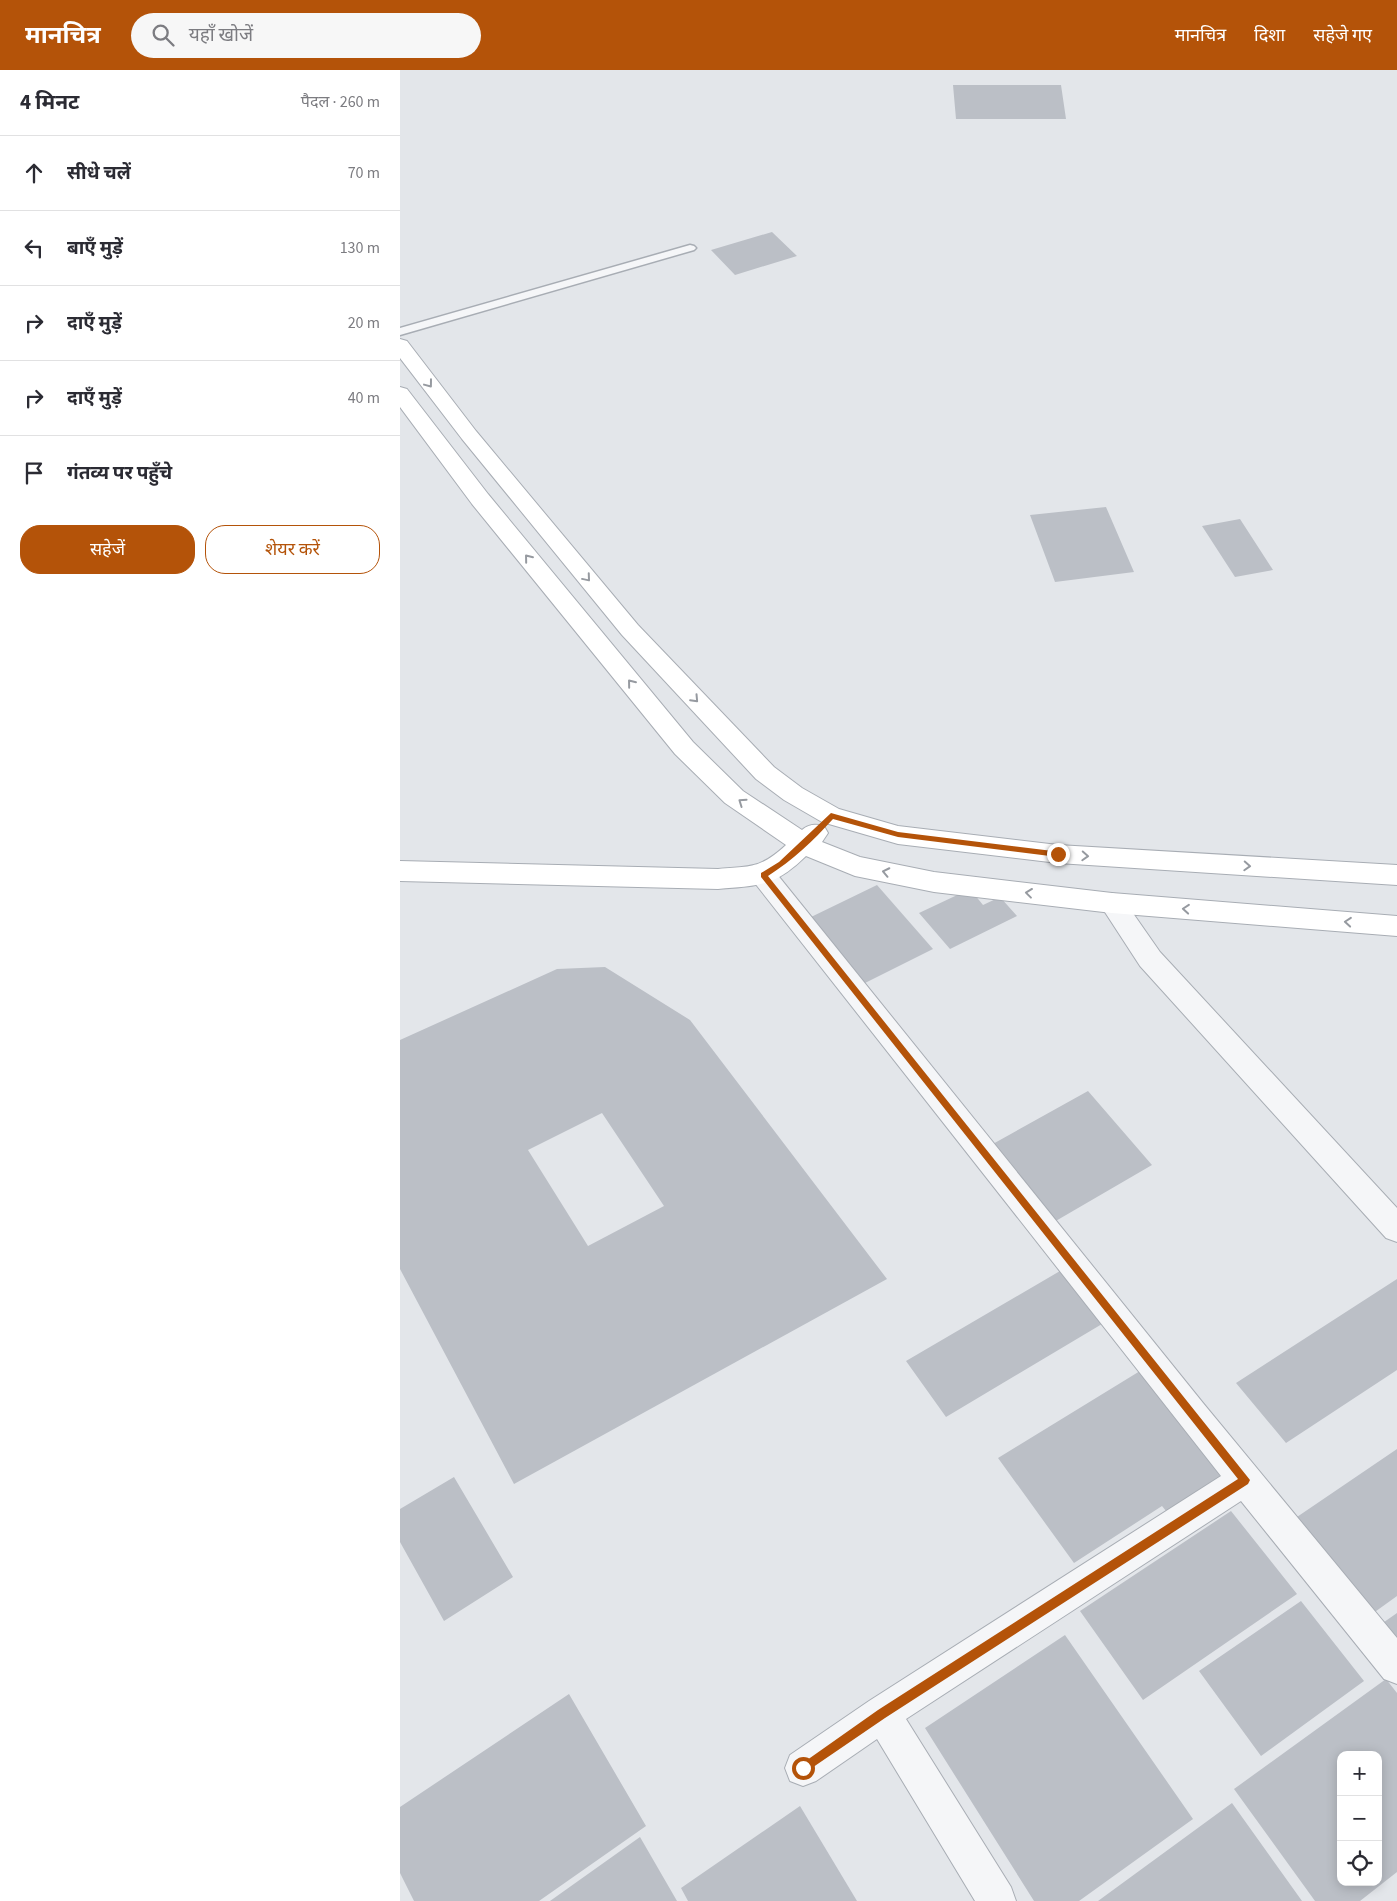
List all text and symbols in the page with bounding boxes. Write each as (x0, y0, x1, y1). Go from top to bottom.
search box (131, 13, 481, 58)
text: मानचित्र (25, 18, 101, 53)
icon: search (149, 21, 177, 49)
text: यहाँ खोजें (189, 22, 253, 49)
text: मानचित्र (1175, 23, 1226, 48)
text: दिशा (1254, 23, 1285, 48)
text: सहेजे गए (1313, 23, 1372, 48)
text: 4 मिनट (20, 87, 79, 117)
text: पैदल · 260 m (301, 91, 380, 113)
icon: ahead (20, 159, 48, 187)
text: सीधे चलें (67, 160, 131, 187)
text: 70 m (348, 162, 380, 184)
icon: left (20, 234, 48, 262)
text: बाएँ मुड़ें (67, 235, 123, 262)
text: 130 m (340, 237, 380, 259)
icon: right (20, 309, 48, 337)
text: दाएँ मुड़ें (67, 310, 122, 337)
text: 20 m (348, 312, 380, 334)
one-way arrow (424, 378, 432, 387)
icon: right (20, 384, 48, 412)
text: दाएँ मुड़ें (67, 385, 122, 412)
text: 40 m (348, 387, 380, 409)
icon: arrive (20, 459, 48, 487)
text: गंतव्य पर पहुँचे (67, 460, 172, 487)
button: सहेजें (20, 525, 195, 574)
button: शेयर करें (205, 525, 380, 574)
one-way arrow (525, 555, 533, 564)
one-way arrow (581, 572, 589, 581)
one-way arrow (629, 680, 637, 689)
one-way arrow (689, 694, 698, 703)
one-way arrow (738, 799, 747, 808)
route end (1047, 843, 1070, 866)
one-way arrow (1081, 850, 1089, 861)
one-way arrow (1244, 860, 1252, 871)
one-way arrow (881, 867, 890, 878)
one-way arrow (1025, 888, 1033, 899)
one-way arrow (1182, 904, 1190, 915)
one-way arrow (1344, 916, 1352, 927)
map controls (1337, 1751, 1382, 1886)
button: + (1337, 1751, 1382, 1796)
route start (792, 1757, 815, 1780)
button: − (1337, 1796, 1382, 1841)
button: locate (1337, 1841, 1382, 1886)

